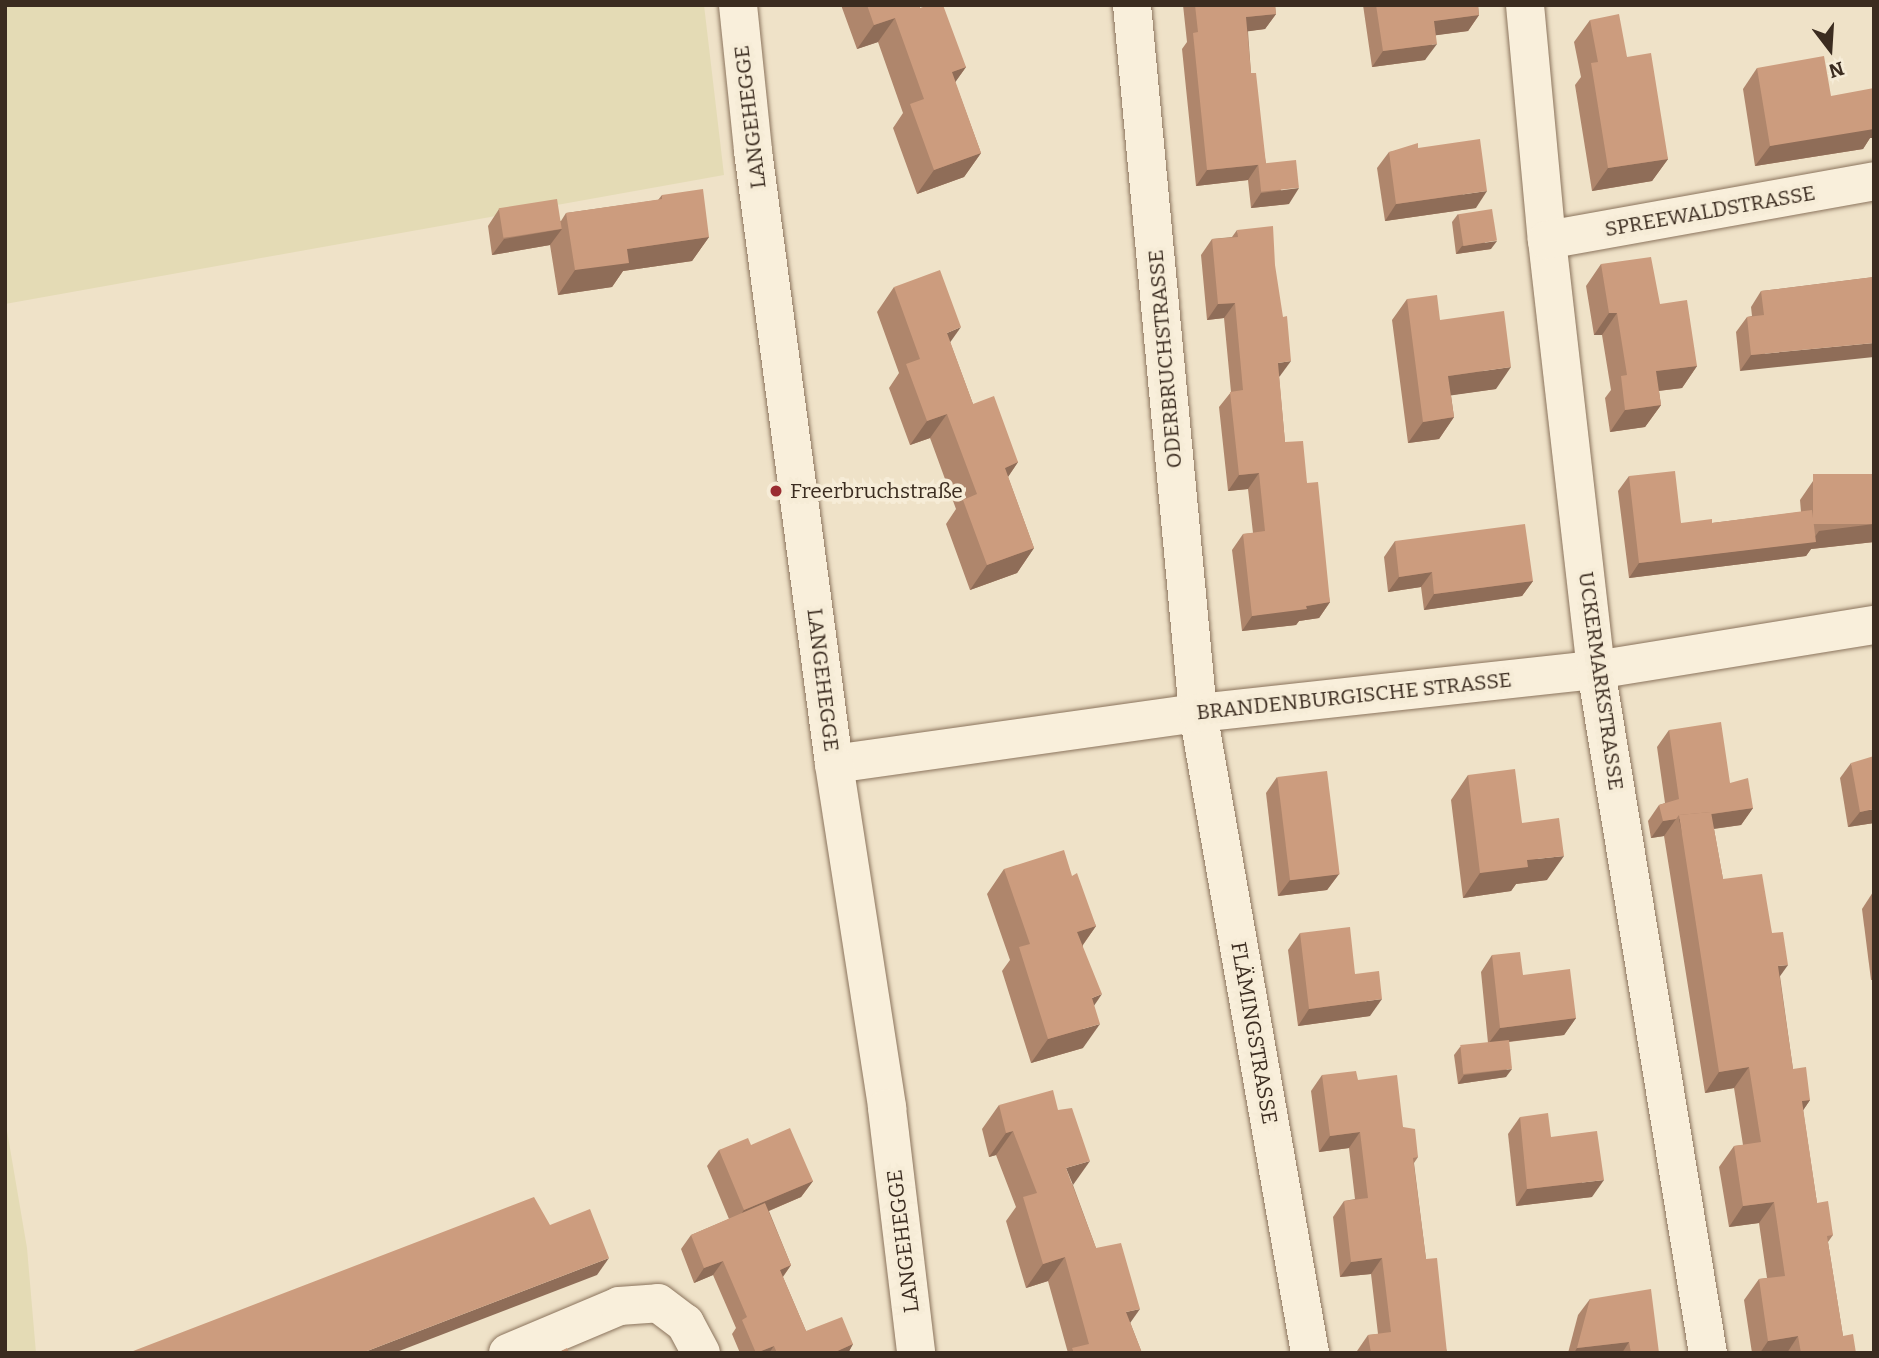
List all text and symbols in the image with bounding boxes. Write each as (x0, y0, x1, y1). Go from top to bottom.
north arrow (1795, 14, 1865, 84)
street label: LANGEHEGGE (729, 44, 771, 190)
text: N (1826, 56, 1847, 83)
street label: SPREEWALDSTRASSE (1603, 180, 1817, 242)
street label: ODERBRUCHSTRASSE (1143, 249, 1187, 469)
place label: Freerbruchstraße (790, 478, 963, 504)
marker: Freerbruchstraße (768, 483, 784, 499)
street label: UCKERMARKSTRASSE (1573, 570, 1629, 792)
street label: LANGEHEGGE (802, 607, 844, 753)
street label: BRANDENBURGISCHE STRASSE (1195, 667, 1513, 725)
street label: FLÄMINGSTRASSE (1226, 940, 1282, 1126)
street label: LANGEHEGGE (882, 1168, 924, 1314)

